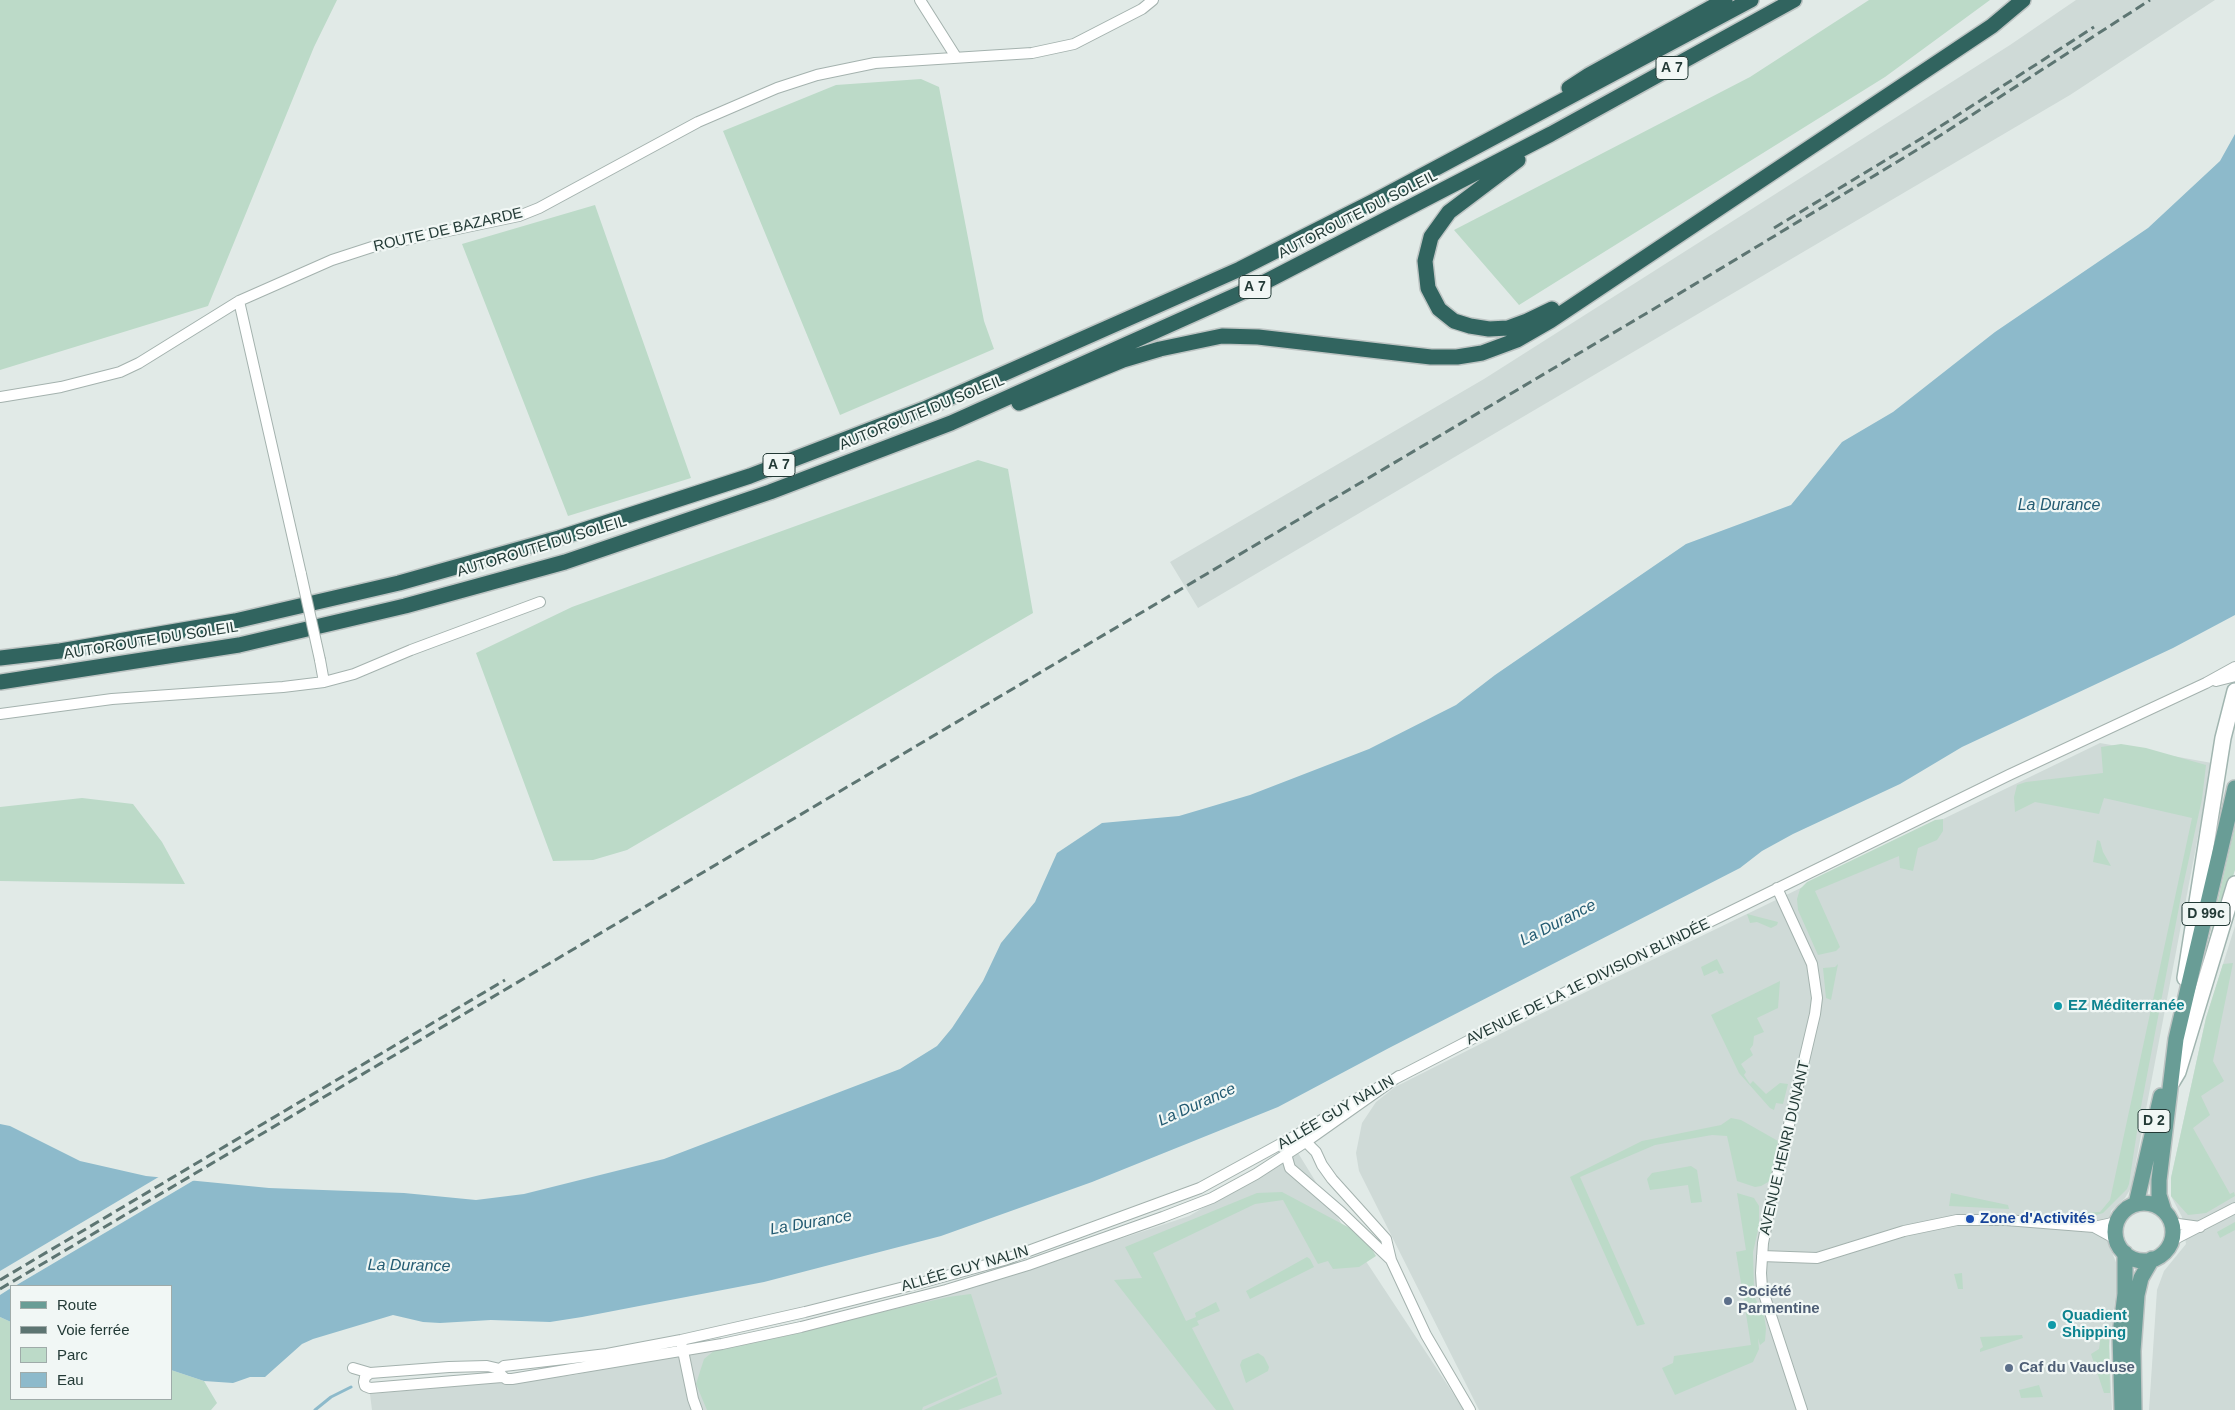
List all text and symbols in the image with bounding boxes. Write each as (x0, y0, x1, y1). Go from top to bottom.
road number: A 7 (1656, 56, 1688, 80)
street label: AUTOROUTE DU SOLEIL (1275, 167, 1441, 263)
street label: ROUTE DE BAZARDE (372, 204, 524, 256)
road number: A 7 (1239, 276, 1271, 298)
street label: AUTOROUTE DU SOLEIL (837, 372, 1007, 454)
road number: A 7 (763, 454, 795, 476)
water label: La Durance (2018, 496, 2100, 516)
street label: AUTOROUTE DU SOLEIL (455, 513, 629, 581)
street label: AUTOROUTE DU SOLEIL (62, 618, 240, 664)
water label: La Durance (1517, 896, 1599, 950)
road number: D 99c (2182, 902, 2230, 926)
street label: AVENUE DE LA 1E DIVISION BLINDÉE (1463, 915, 1713, 1049)
place label: EZ Méditerranée (2068, 997, 2185, 1015)
marker: EZ Méditerranée (2052, 1000, 2064, 1012)
street label: AVENUE HENRI DUNANT (1756, 1059, 1814, 1237)
street label: ALLÉE GUY NALIN (1274, 1072, 1398, 1154)
water label: La Durance (1155, 1079, 1239, 1131)
road number: D 2 (2138, 1110, 2170, 1132)
water label: La Durance (769, 1206, 853, 1240)
place label: Zone d'Activités (1980, 1210, 2095, 1228)
marker: Zone d'Activités (1964, 1213, 1976, 1225)
street label: ALLÉE GUY NALIN (899, 1242, 1031, 1296)
water label: La Durance (367, 1256, 451, 1276)
place label: Société Parmentine (1738, 1283, 1820, 1318)
legend (10, 1285, 172, 1400)
marker: Société Parmentine (1722, 1295, 1734, 1307)
text: Route (57, 1296, 97, 1313)
place label: Quadient Shipping (2062, 1307, 2127, 1342)
marker: Quadient Shipping (2046, 1319, 2058, 1331)
text: Voie ferrée (57, 1321, 130, 1338)
text: Parc (57, 1346, 88, 1363)
place label: Caf du Vaucluse (2019, 1359, 2135, 1377)
marker: Caf du Vaucluse (2003, 1362, 2015, 1374)
text: Eau (57, 1371, 84, 1388)

